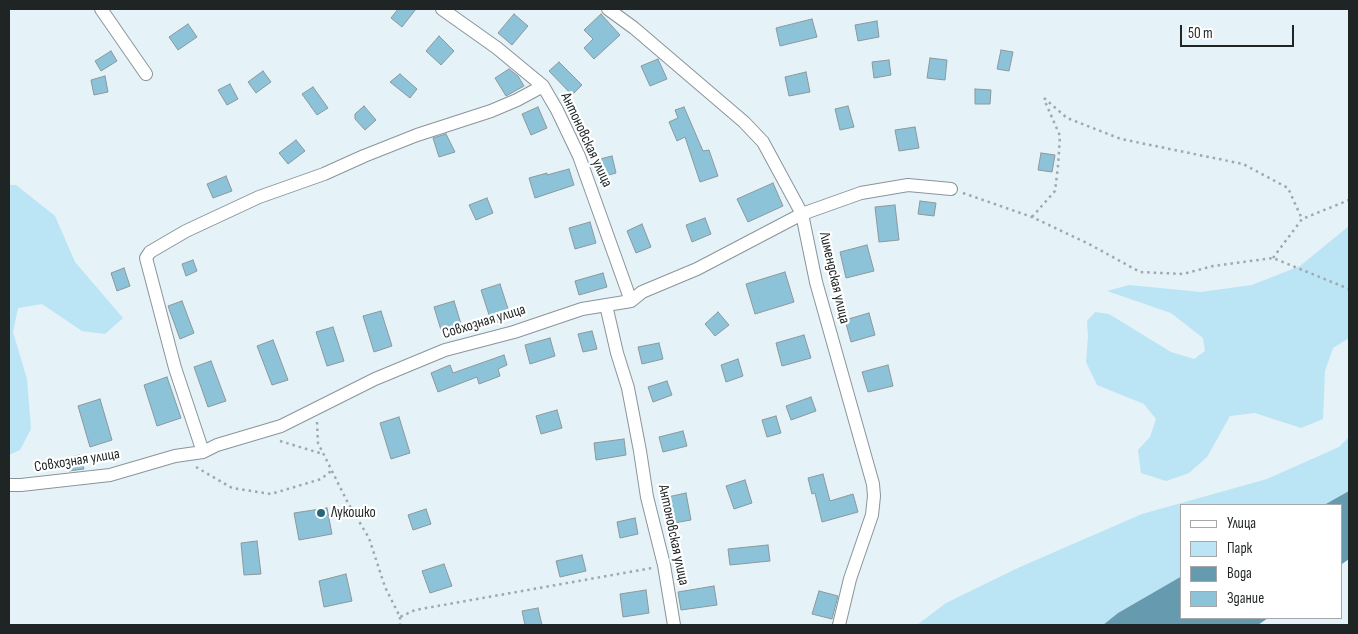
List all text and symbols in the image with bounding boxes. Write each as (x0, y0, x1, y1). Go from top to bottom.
scale bar (1183, 15, 1297, 47)
text: 50 m (1188, 24, 1213, 43)
street label: Антоновская улица (556, 90, 616, 190)
street label: Лимендская улица (815, 231, 853, 325)
street label: Совхозная улица (440, 301, 528, 343)
street label: Совхозная улица (33, 445, 121, 477)
street label: Антоновская улица (654, 483, 692, 587)
place label: Лукошко (331, 504, 376, 522)
legend (1180, 504, 1343, 619)
marker: Лукошко (315, 507, 327, 519)
text: Улица (1227, 514, 1256, 533)
text: Парк (1227, 539, 1252, 558)
text: Вода (1227, 564, 1252, 583)
text: Здание (1227, 589, 1264, 608)

